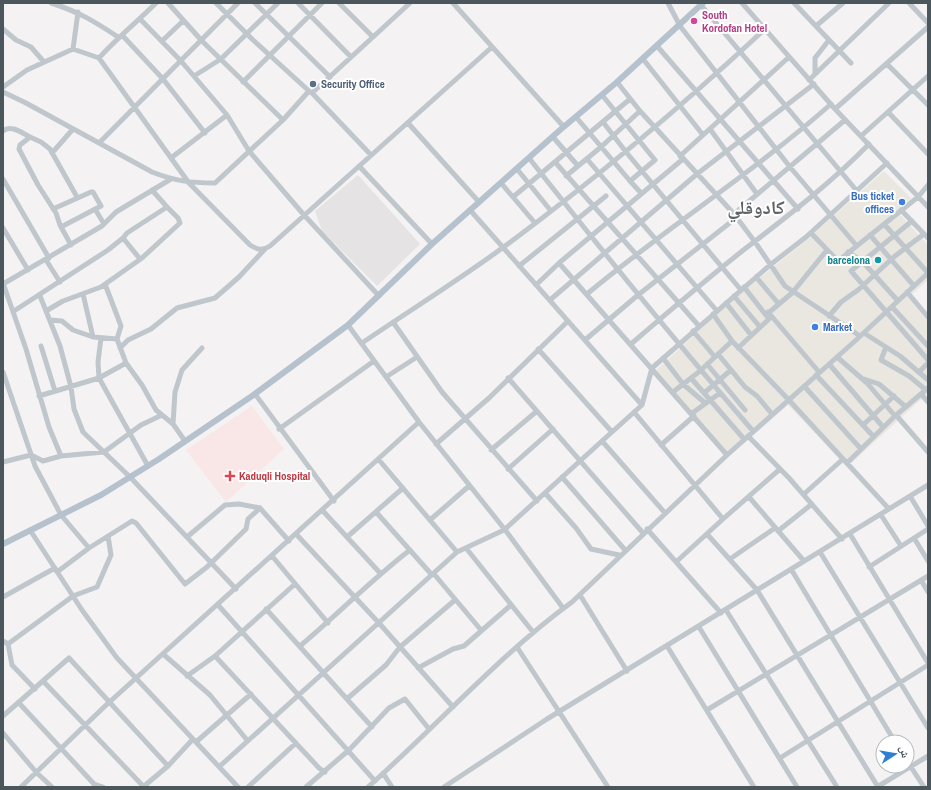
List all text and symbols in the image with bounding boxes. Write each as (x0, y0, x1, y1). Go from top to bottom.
place label: South Kordofan Hotel (702, 8, 767, 35)
marker: South Kordofan Hotel (689, 16, 699, 26)
place label: Security Office (321, 77, 385, 91)
marker: Security Office (308, 79, 318, 89)
place label: Bus ticket offices (851, 189, 894, 216)
district label: كادوقلي (727, 194, 785, 223)
marker: Bus ticket offices (897, 197, 907, 207)
place label: barcelona (827, 253, 870, 267)
marker: barcelona (873, 255, 883, 265)
place label: Market (823, 320, 852, 334)
marker: Market (810, 322, 820, 332)
place label: Kaduqli Hospital (239, 469, 310, 483)
marker: Kaduqli Hospital (224, 470, 236, 482)
north arrow (875, 734, 915, 774)
text: ش (896, 745, 913, 760)

